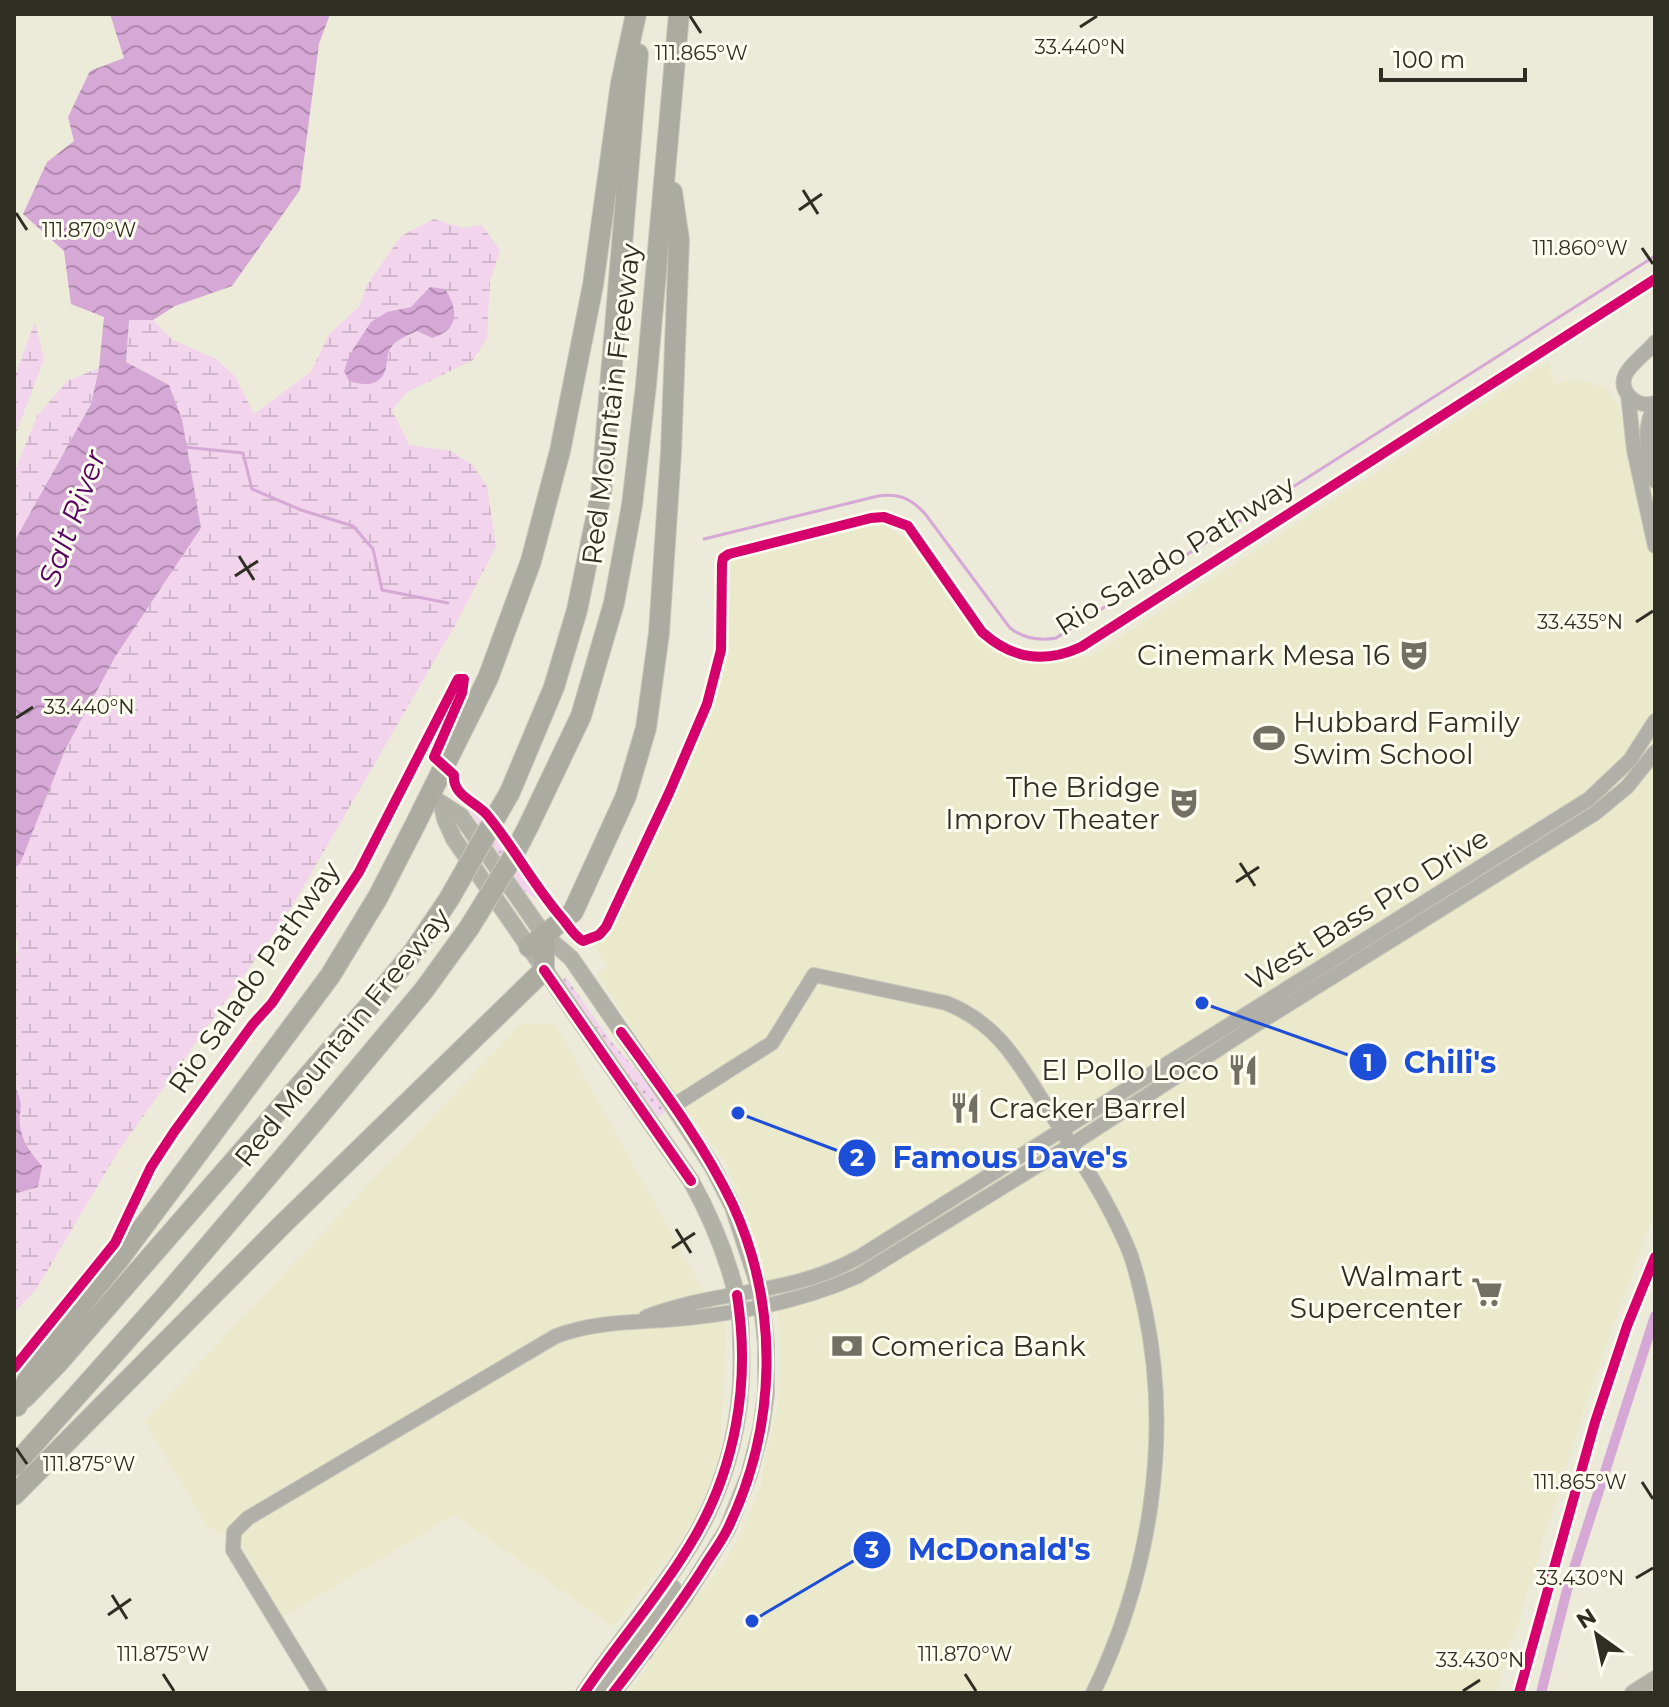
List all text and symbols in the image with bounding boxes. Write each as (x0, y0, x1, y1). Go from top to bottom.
scale bar (1381, 32, 1525, 82)
text: 33.440°N (1035, 35, 1125, 59)
text: 111.865°W (654, 41, 748, 65)
text: 100 m (1393, 45, 1465, 74)
text: 111.870°W (42, 218, 136, 242)
text: 111.860°W (1532, 236, 1628, 260)
street label: Red Mountain Freeway (574, 240, 648, 567)
water label: Salt River (30, 444, 114, 591)
street label: Rio Salado Pathway (1049, 467, 1302, 642)
text: 33.435°N (1537, 610, 1623, 634)
place label: Cinemark Mesa 16 (1137, 638, 1390, 672)
theatre icon: Cinemark Mesa 16 (1397, 638, 1431, 672)
text: 33.440°N (44, 695, 134, 719)
place label: Hubbard Family Swim School (1293, 705, 1520, 771)
sports icon: Hubbard Family Swim School (1252, 721, 1286, 755)
place label: The Bridge Improv Theater (945, 770, 1160, 836)
theatre icon: The Bridge Improv Theater (1167, 786, 1201, 820)
street label: West Bass Pro Drive (1239, 820, 1495, 998)
street label: Rio Salado Pathway (161, 854, 347, 1100)
street label: Red Mountain Freeway (227, 900, 458, 1173)
callout: Chili's (1348, 1035, 1512, 1089)
text: Chili's (1404, 1044, 1496, 1081)
text: 1 (1363, 1048, 1373, 1077)
place label: El Pollo Loco (1041, 1053, 1219, 1087)
restaurant icon: El Pollo Loco (1226, 1053, 1260, 1087)
restaurant icon: Cracker Barrel (948, 1091, 982, 1125)
place label: Cracker Barrel (989, 1091, 1187, 1125)
callout: Famous Dave's (837, 1131, 1144, 1185)
text: Famous Dave's (892, 1139, 1128, 1176)
text: 2 (850, 1143, 864, 1172)
place label: Walmart Supercenter (1290, 1259, 1463, 1325)
supermarket icon: Walmart Supercenter (1470, 1275, 1504, 1309)
bank icon: Comerica Bank (830, 1329, 864, 1363)
place label: Comerica Bank (871, 1329, 1086, 1363)
text: 111.875°W (43, 1452, 135, 1476)
text: 111.865°W (1533, 1470, 1627, 1494)
callout: McDonald's (852, 1523, 1106, 1577)
text: McDonald's (908, 1531, 1090, 1568)
text: 3 (864, 1535, 879, 1564)
text: 33.430°N (1536, 1566, 1624, 1590)
north arrow (1557, 1595, 1637, 1675)
text: N (1572, 1602, 1601, 1635)
text: 111.875°W (117, 1642, 209, 1666)
text: 111.870°W (918, 1642, 1012, 1666)
text: 33.430°N (1436, 1648, 1524, 1672)

